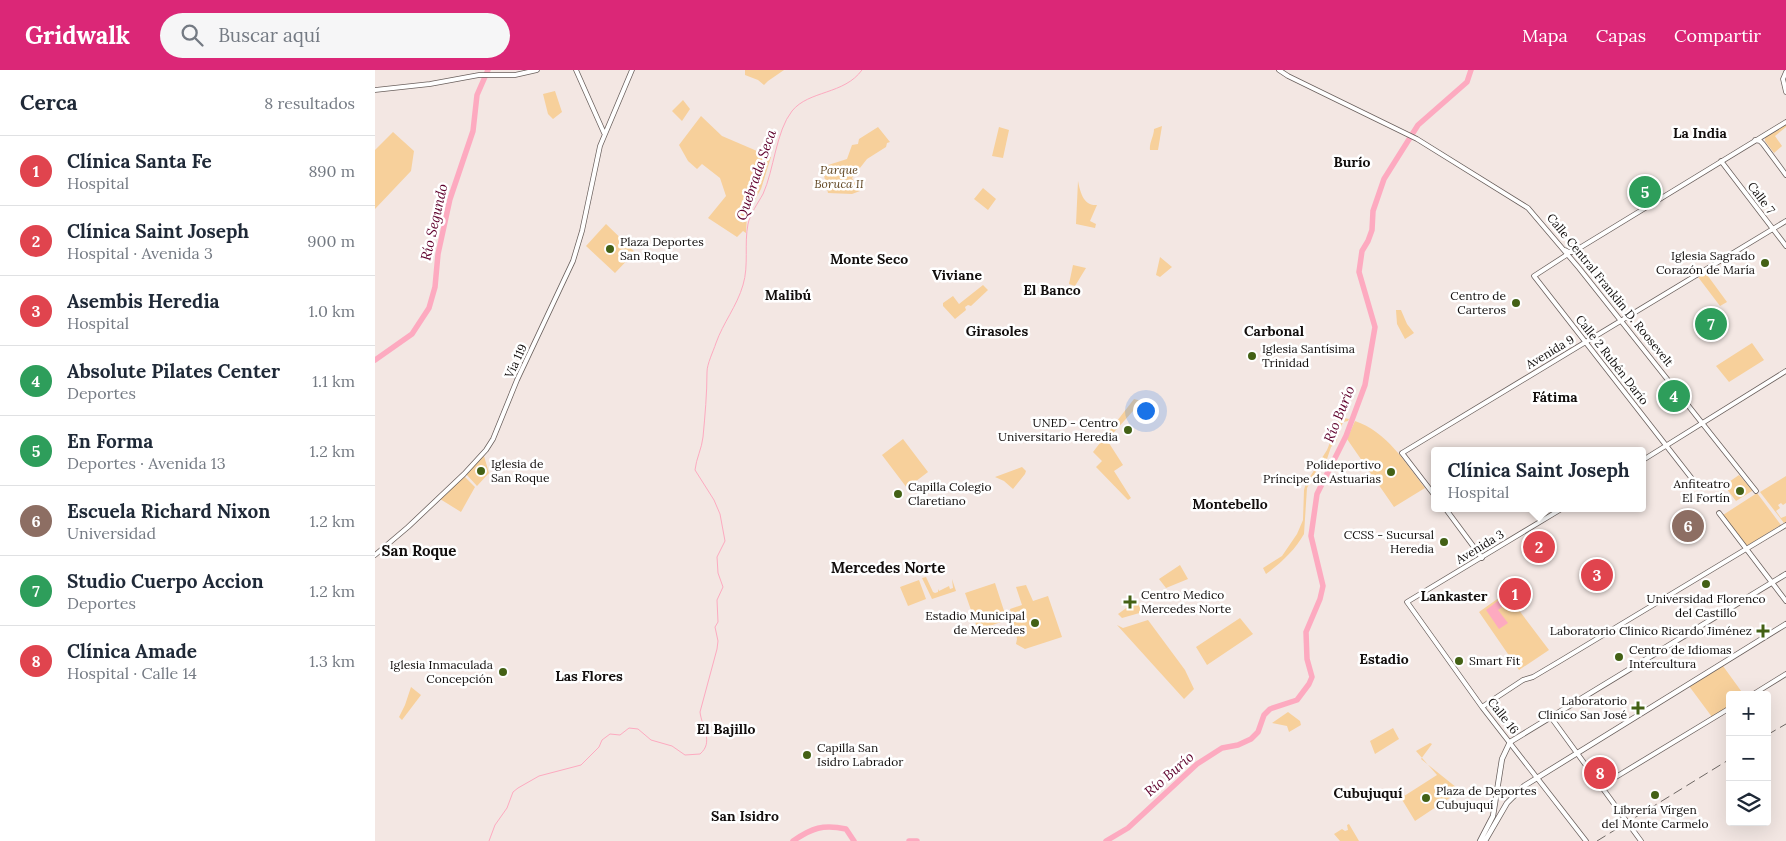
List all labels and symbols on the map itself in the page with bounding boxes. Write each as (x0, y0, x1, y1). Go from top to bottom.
district label: La India (1673, 124, 1728, 142)
water label: Quebrada Seca (732, 127, 780, 223)
district label: Burío (1333, 153, 1371, 171)
park label: Parque Boruca II (814, 162, 864, 191)
pin: 5 (1629, 173, 1661, 211)
street label: Calle 7 (1744, 179, 1779, 217)
water label: Río Segundo (416, 182, 452, 262)
street label: Calle Central Franklin D. Roosevelt (1544, 210, 1677, 369)
place label: Plaza Deportes San Roque (620, 234, 704, 263)
marker: Plaza Deportes San Roque (604, 243, 616, 255)
place label: Iglesia Sagrado Corazón de María (1656, 248, 1755, 277)
district label: Monte Seco (830, 250, 908, 268)
marker: Iglesia Sagrado Corazón de María (1759, 257, 1771, 269)
district label: Viviane (932, 266, 982, 284)
district label: El Banco (1023, 281, 1081, 299)
district label: Malibú (765, 286, 812, 304)
place label: Centro de Carteros (1450, 288, 1506, 317)
marker: Centro de Carteros (1510, 297, 1522, 309)
pin: 7 (1695, 305, 1727, 343)
street label: Calle 2 Rubén Darío (1573, 312, 1652, 408)
district label: Girasoles (966, 322, 1028, 340)
district label: Carbonal (1244, 322, 1305, 340)
street label: Avenida 9 (1522, 331, 1577, 372)
street label: Vía 119 (501, 341, 530, 381)
place label: Iglesia Santísima Trinidad (1262, 341, 1355, 370)
marker: Iglesia Santísima Trinidad (1246, 350, 1258, 362)
pin: 4 (1658, 377, 1690, 415)
water label: Río Burío (1320, 383, 1358, 445)
district label: Fátima (1532, 388, 1578, 406)
your location (1133, 398, 1159, 424)
place label: UNED - Centro Universitario Heredia (998, 415, 1118, 444)
marker: UNED - Centro Universitario Heredia (1122, 424, 1134, 436)
place label: Iglesia de San Roque (491, 456, 550, 485)
place label: Polideportivo Príncipe de Astuarias (1263, 457, 1381, 486)
marker: Iglesia de San Roque (475, 465, 487, 477)
marker: Polideportivo Príncipe de Astuarias (1385, 466, 1397, 478)
place label: Anfiteatro El Fortín (1673, 476, 1730, 505)
place label: Capilla Colegio Claretiano (908, 479, 992, 508)
marker: Anfiteatro El Fortín (1734, 485, 1746, 497)
marker: Capilla Colegio Claretiano (892, 488, 904, 500)
district label: Montebello (1192, 495, 1268, 513)
pin: 6 (1672, 507, 1704, 545)
street label: Avenida 3 (1452, 526, 1507, 567)
place label: CCSS - Sucursal Heredia (1344, 527, 1434, 556)
pin: 2 (1523, 528, 1555, 566)
marker: CCSS - Sucursal Heredia (1438, 536, 1450, 548)
district label: San Roque (382, 541, 456, 560)
pin: 3 (1581, 556, 1613, 594)
district label: Mercedes Norte (831, 558, 945, 577)
pin: 1 (1499, 575, 1531, 613)
marker: Universidad Florenco del Castillo (1700, 578, 1712, 590)
place label: Centro Medico Mercedes Norte (1141, 587, 1232, 616)
district label: Lankaster (1420, 587, 1488, 605)
place label: Universidad Florenco del Castillo (1646, 591, 1766, 620)
marker: Centro Medico Mercedes Norte (1123, 595, 1137, 609)
place label: Estadio Municipal de Mercedes (925, 608, 1025, 637)
marker: Estadio Municipal de Mercedes (1029, 617, 1041, 629)
place label: Laboratorio Clinico Ricardo Jiménez (1550, 623, 1752, 638)
marker: Laboratorio Clinico Ricardo Jiménez (1756, 624, 1770, 638)
place label: Centro de Idiomas Intercultura (1629, 642, 1732, 671)
district label: Estadio (1359, 650, 1409, 668)
marker: Centro de Idiomas Intercultura (1613, 651, 1625, 663)
place label: Smart Fit (1469, 653, 1521, 668)
marker: Smart Fit (1453, 655, 1465, 667)
place label: Iglesia Inmaculada Concepción (390, 657, 493, 686)
marker: Iglesia Inmaculada Concepción (497, 666, 509, 678)
district label: Las Flores (555, 667, 623, 685)
place label: Laboratorio Clinico San José (1538, 693, 1627, 722)
street label: Calle 16 (1485, 694, 1522, 737)
marker: Laboratorio Clinico San José (1631, 701, 1645, 715)
district label: El Bajillo (697, 720, 755, 738)
place label: Capilla San Isidro Labrador (817, 740, 904, 769)
water label: Río Burío (1141, 748, 1197, 800)
marker: Capilla San Isidro Labrador (801, 749, 813, 761)
pin: 8 (1584, 754, 1616, 792)
place label: Plaza de Deportes Cubujuquí (1436, 783, 1537, 812)
district label: Cubujuquí (1333, 784, 1403, 802)
marker: Librería Vírgen del Monte Carmelo (1649, 789, 1661, 801)
marker: Plaza de Deportes Cubujuquí (1420, 792, 1432, 804)
place label: Librería Vírgen del Monte Carmelo (1602, 802, 1708, 831)
district label: San Isidro (711, 807, 779, 825)

